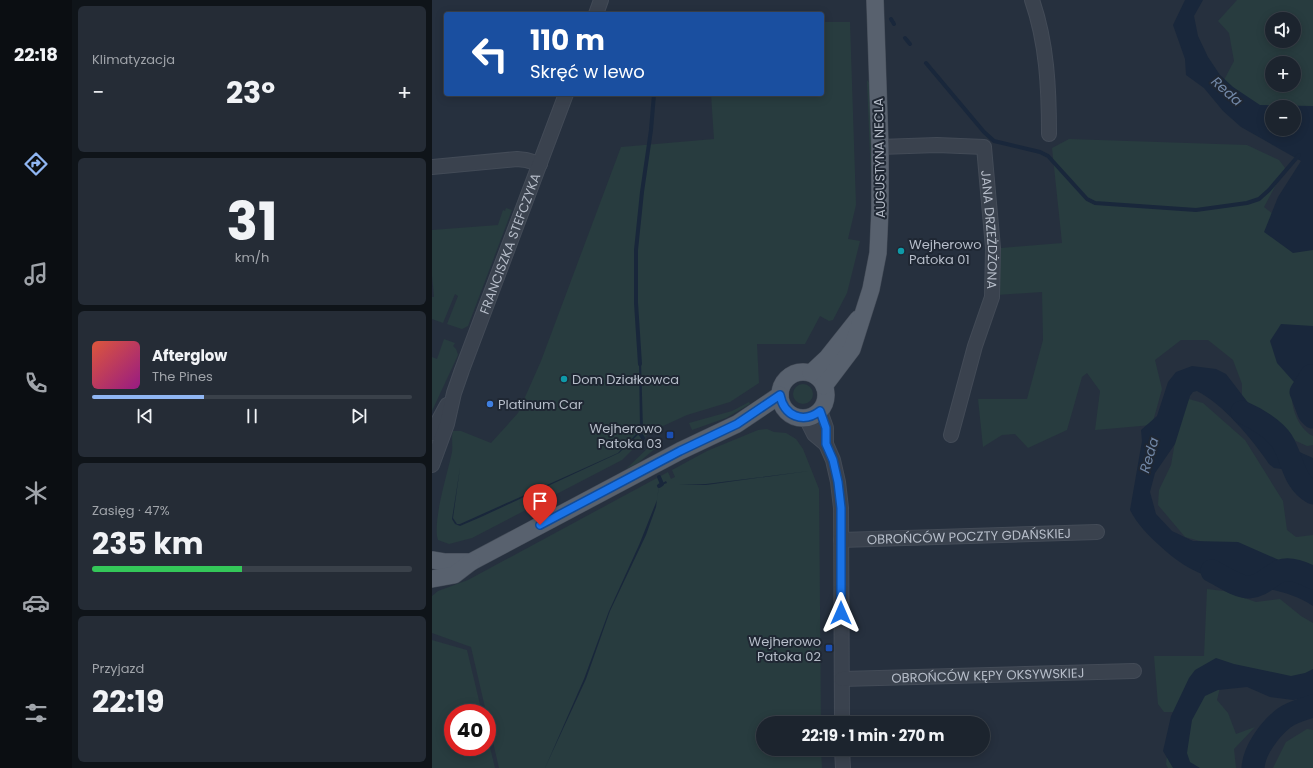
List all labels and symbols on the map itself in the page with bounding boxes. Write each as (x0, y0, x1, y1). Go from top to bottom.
water label: Reda (1207, 71, 1248, 111)
street label: AUGUSTYNA NECLA (869, 97, 890, 218)
street label: JANA DRZEŻDŻONA (976, 169, 1002, 290)
street label: FRANCISZKA STEFCZYKA (475, 170, 545, 317)
place label: Wejherowo Patoka 01 (909, 235, 982, 269)
marker: Wejherowo Patoka 01 (896, 246, 906, 256)
place label: Dom Działkowca (572, 370, 679, 389)
marker: Dom Działkowca (559, 374, 569, 384)
place label: Platinum Car (498, 395, 583, 414)
marker: Platinum Car (485, 399, 495, 409)
place label: Wejherowo Patoka 03 (589, 419, 662, 453)
marker: Wejherowo Patoka 03 (665, 430, 675, 440)
water label: Reda (1134, 434, 1164, 475)
pin (523, 484, 557, 525)
street label: OBROŃCÓW POCZTY GDAŃSKIEJ (867, 524, 1071, 549)
position arrow (820, 592, 862, 634)
place label: Wejherowo Patoka 02 (748, 632, 821, 666)
marker: Wejherowo Patoka 02 (824, 643, 834, 653)
street label: OBROŃCÓW KĘPY OKSYWSKIEJ (891, 663, 1085, 688)
speed limit sign: 40 (444, 704, 496, 756)

